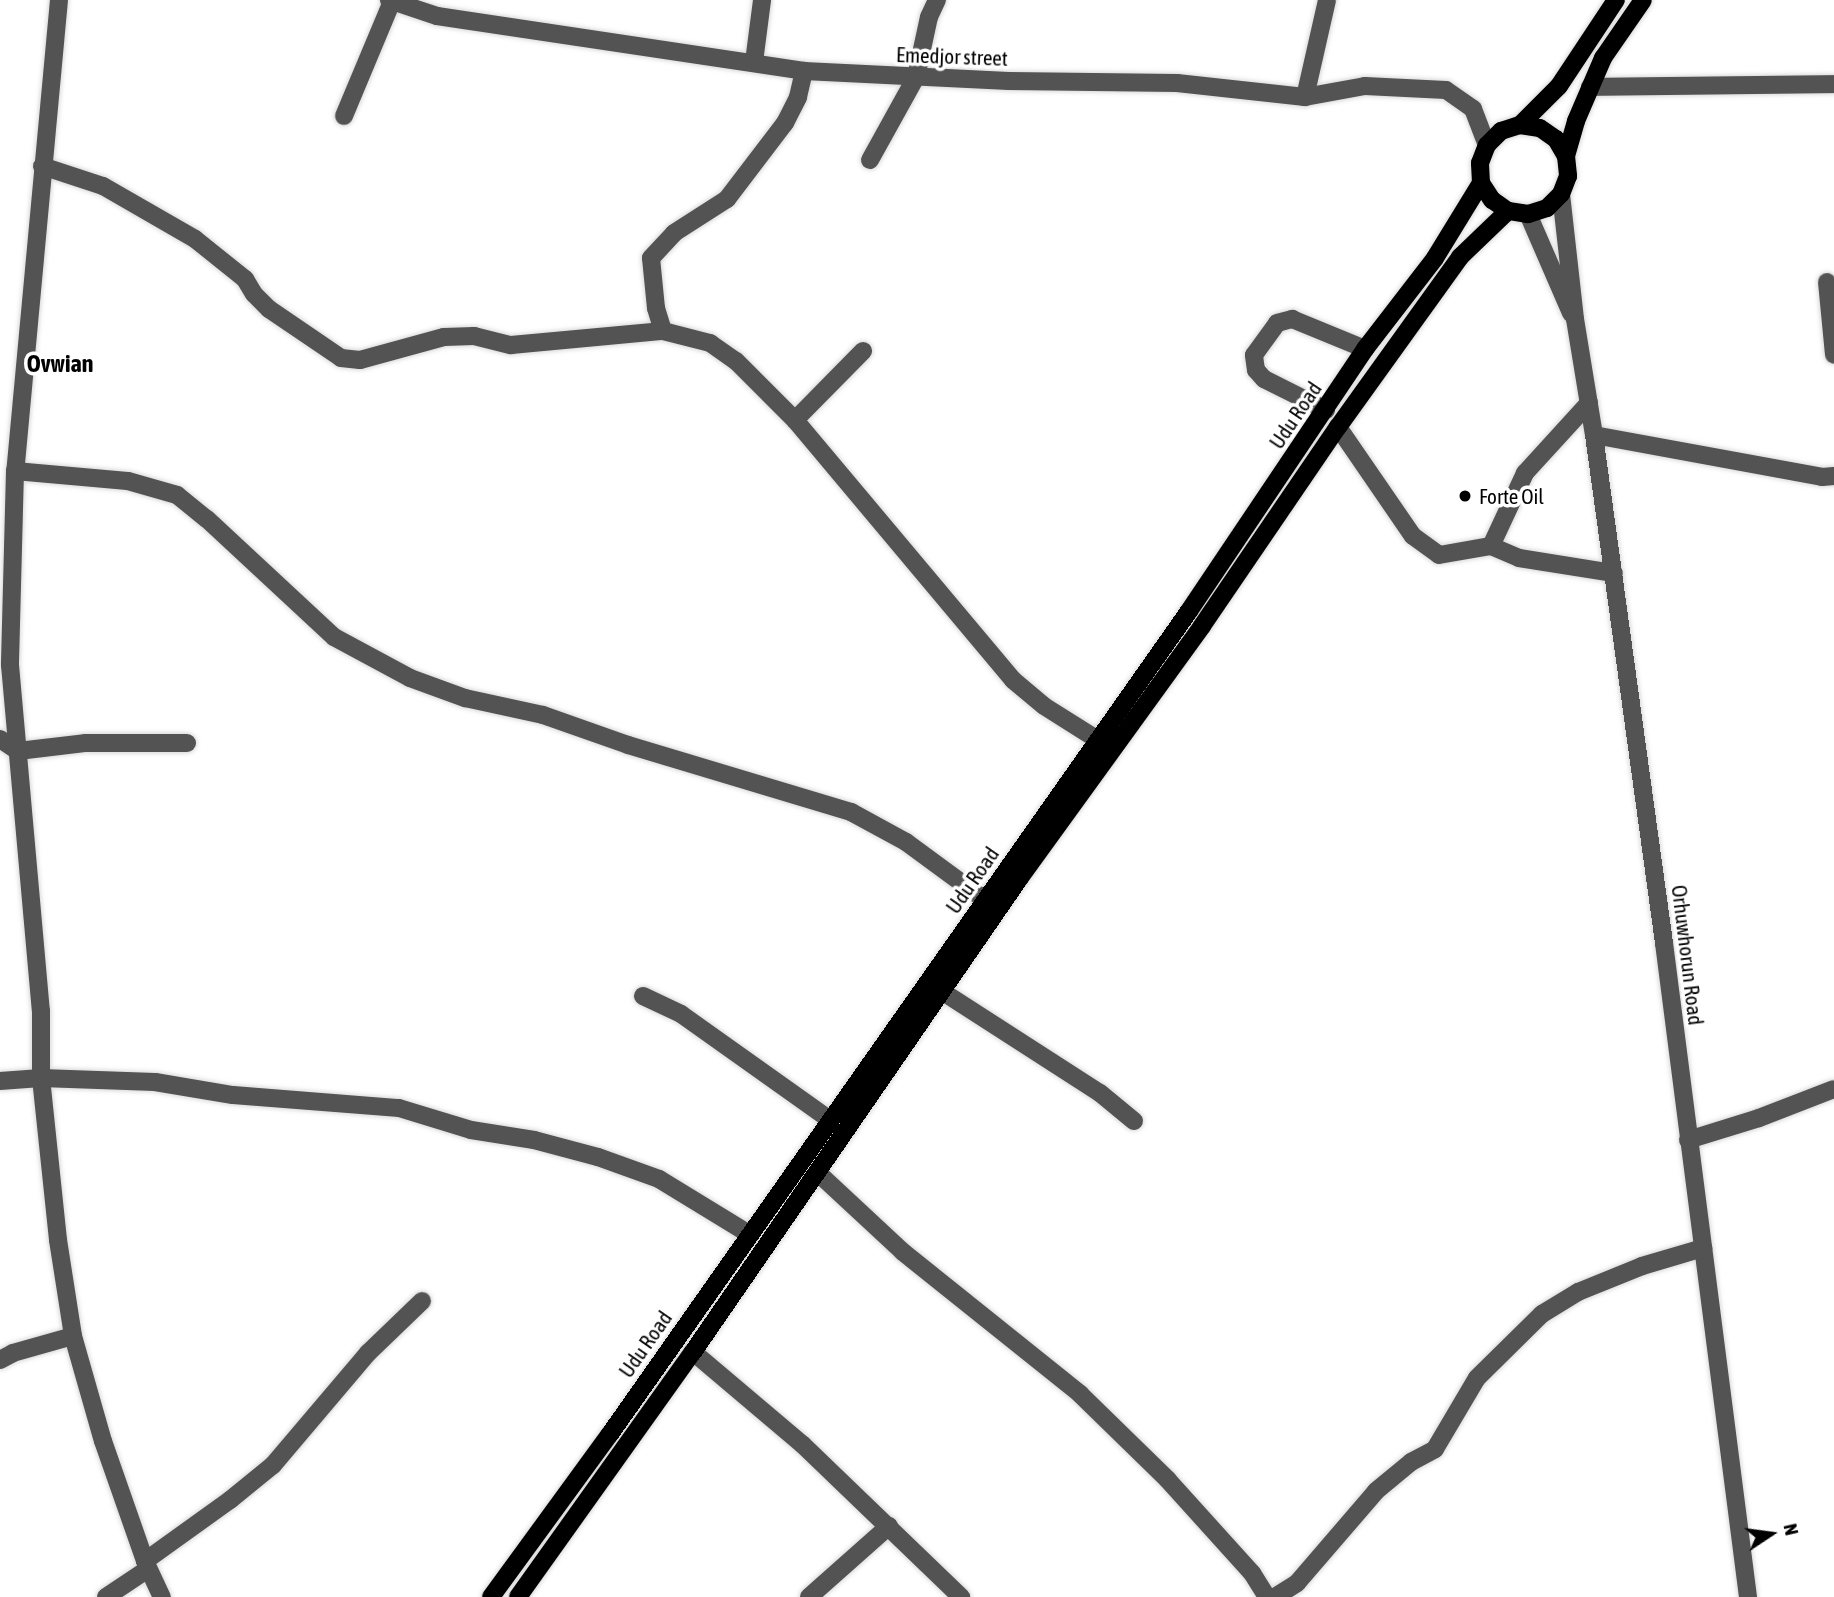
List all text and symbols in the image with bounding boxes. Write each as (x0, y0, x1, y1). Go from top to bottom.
street label: Emedjor street (896, 41, 1008, 71)
district label: Ovwian (27, 350, 93, 378)
street label: Udu Road (1263, 377, 1327, 453)
place label: Forte Oil (1479, 483, 1544, 509)
marker: Forte Oil (1457, 488, 1473, 504)
street label: Udu Road (940, 842, 1004, 918)
street label: Orhuwhorun Road (1667, 884, 1709, 1026)
street label: Udu Road (613, 1306, 677, 1382)
north arrow (1736, 1499, 1806, 1569)
text: N (1779, 1521, 1803, 1537)

